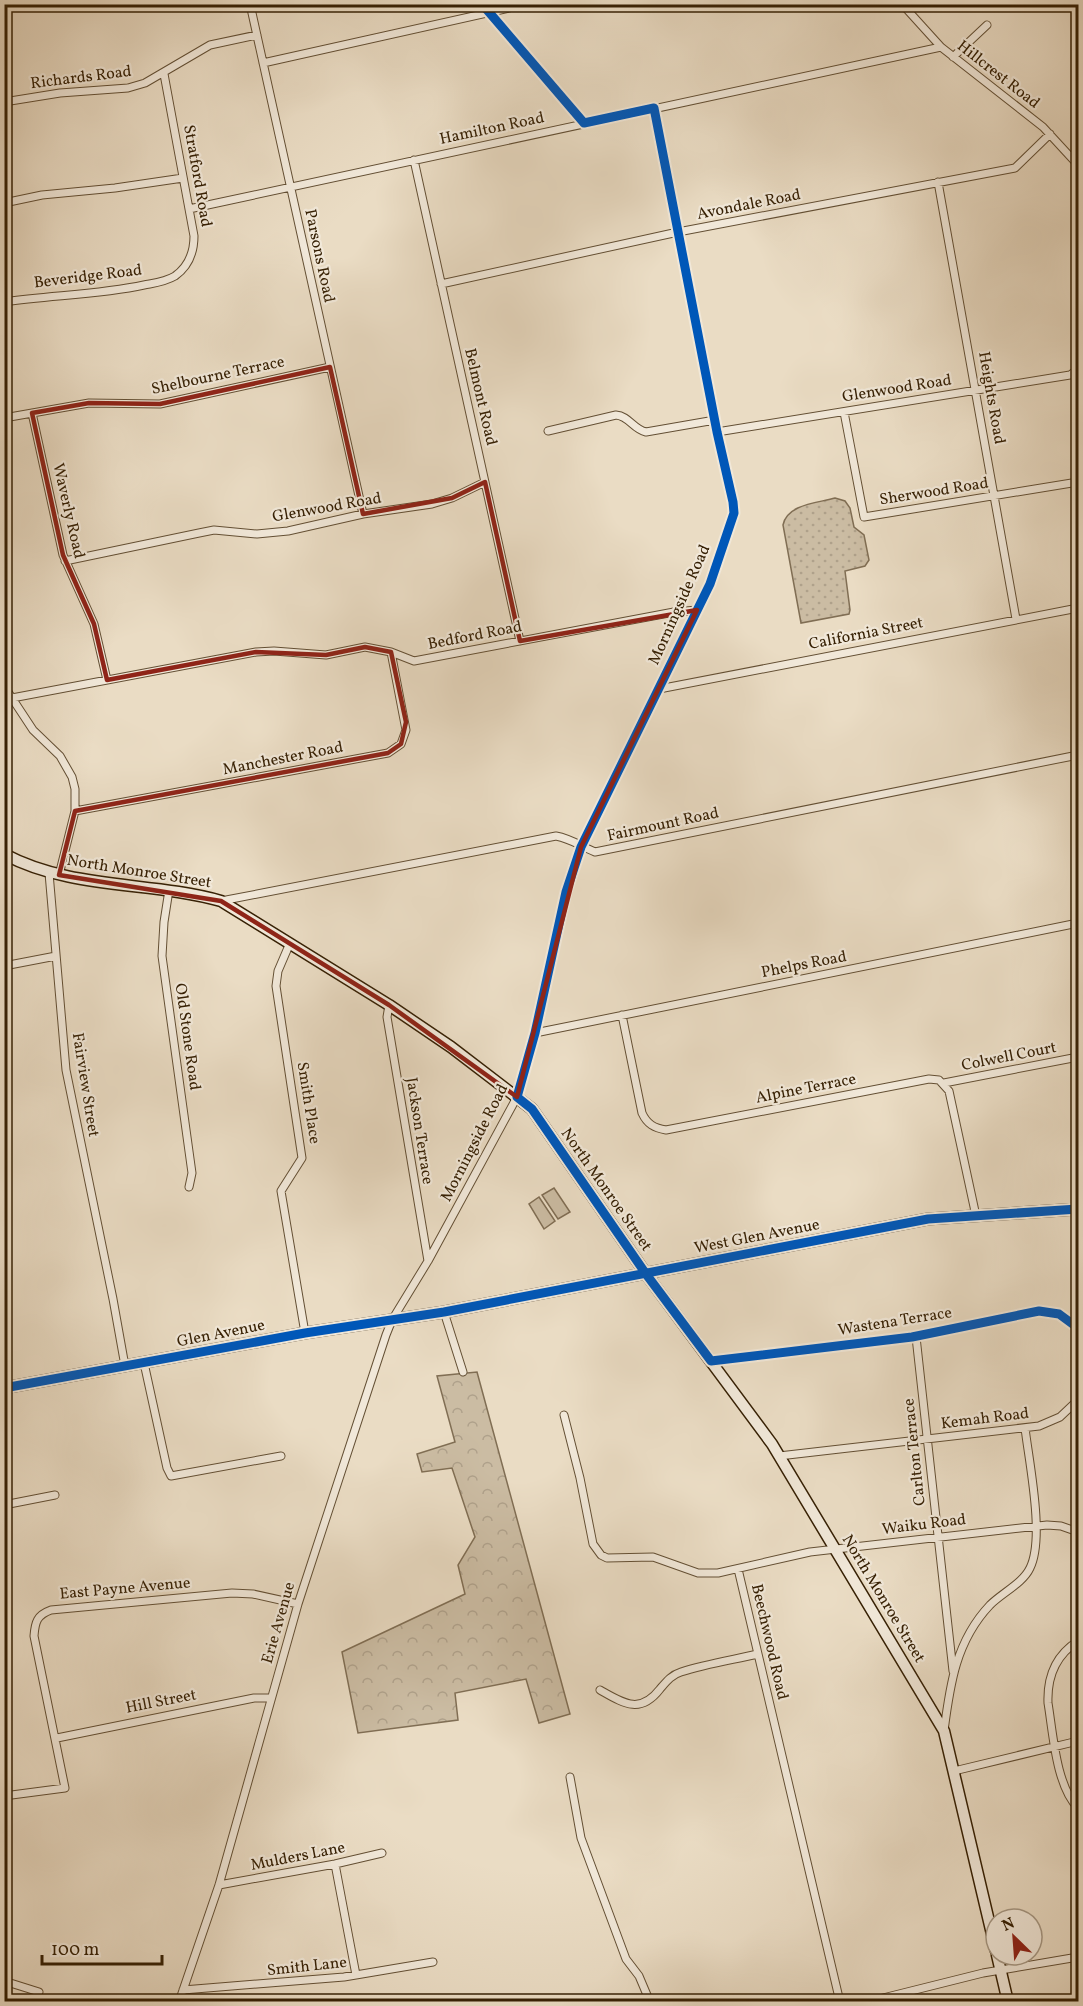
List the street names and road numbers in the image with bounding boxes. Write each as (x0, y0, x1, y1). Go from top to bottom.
street label: Hillcrest Road (952, 36, 1044, 114)
street label: Richards Road (29, 61, 133, 95)
street label: Hamilton Road (438, 107, 546, 151)
street label: Stratford Road (177, 123, 217, 229)
street label: Avondale Road (695, 184, 803, 226)
street label: Parsons Road (298, 207, 340, 305)
street label: Beveridge Road (33, 259, 143, 295)
street label: Belmont Road (458, 346, 502, 448)
street label: Heights Road (972, 350, 1010, 446)
street label: Shelbourne Terrace (149, 351, 287, 401)
street label: Glenwood Road (841, 369, 953, 409)
street label: Waverly Road (46, 461, 90, 561)
street label: Sherwood Road (878, 473, 990, 511)
street label: Glenwood Road (271, 488, 383, 528)
street label: Morningside Road (644, 541, 716, 669)
street label: California Street (807, 612, 925, 656)
street label: Bedford Road (426, 616, 524, 656)
street label: Manchester Road (221, 737, 345, 781)
street label: Fairmount Road (605, 802, 721, 848)
street label: North Monroe Street (65, 850, 213, 894)
street label: Phelps Road (759, 946, 849, 984)
street label: Old Stone Road (169, 982, 205, 1092)
street label: Fairview Street (66, 1031, 104, 1139)
street label: Colwell Court (960, 1037, 1059, 1077)
street label: Smith Place (291, 1060, 325, 1146)
street label: Alpine Terrace (754, 1068, 858, 1110)
street label: Jackson Terrace (400, 1076, 438, 1186)
street label: Morningside Road (436, 1080, 514, 1206)
street label: North Monroe Street (555, 1124, 657, 1256)
street label: West Glen Avenue (692, 1214, 822, 1260)
street label: Wastena Terrace (837, 1302, 953, 1342)
street label: Glen Avenue (175, 1315, 267, 1353)
street label: Carlton Terrace (898, 1397, 932, 1507)
street label: Kemah Road (940, 1403, 1030, 1435)
street label: Waiku Road (881, 1509, 967, 1541)
street label: North Monroe Street (836, 1531, 930, 1668)
street label: East Payne Avenue (59, 1572, 191, 1606)
street label: Erie Avenue (257, 1579, 301, 1667)
street label: Beechwood Road (745, 1582, 793, 1702)
street label: Hill Street (124, 1684, 199, 1720)
street label: Mulders Lane (249, 1837, 347, 1877)
street label: Smith Lane (266, 1952, 348, 1982)

